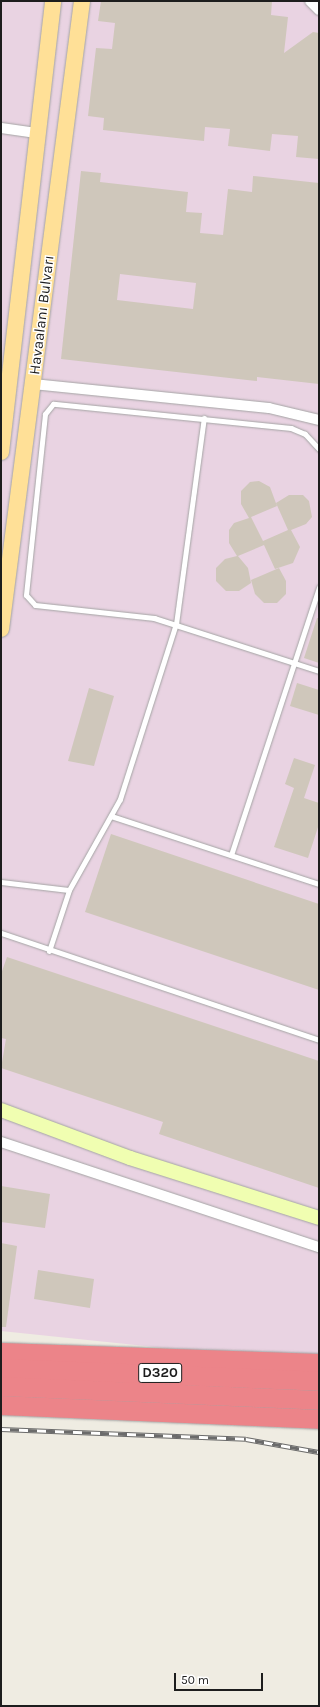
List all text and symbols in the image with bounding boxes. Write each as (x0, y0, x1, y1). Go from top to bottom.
street label: Havaalanı Bulvarı (26, 254, 58, 376)
road number: D320 (138, 1361, 182, 1385)
scale bar (176, 1665, 265, 1691)
text: 50 m (181, 1673, 209, 1687)

